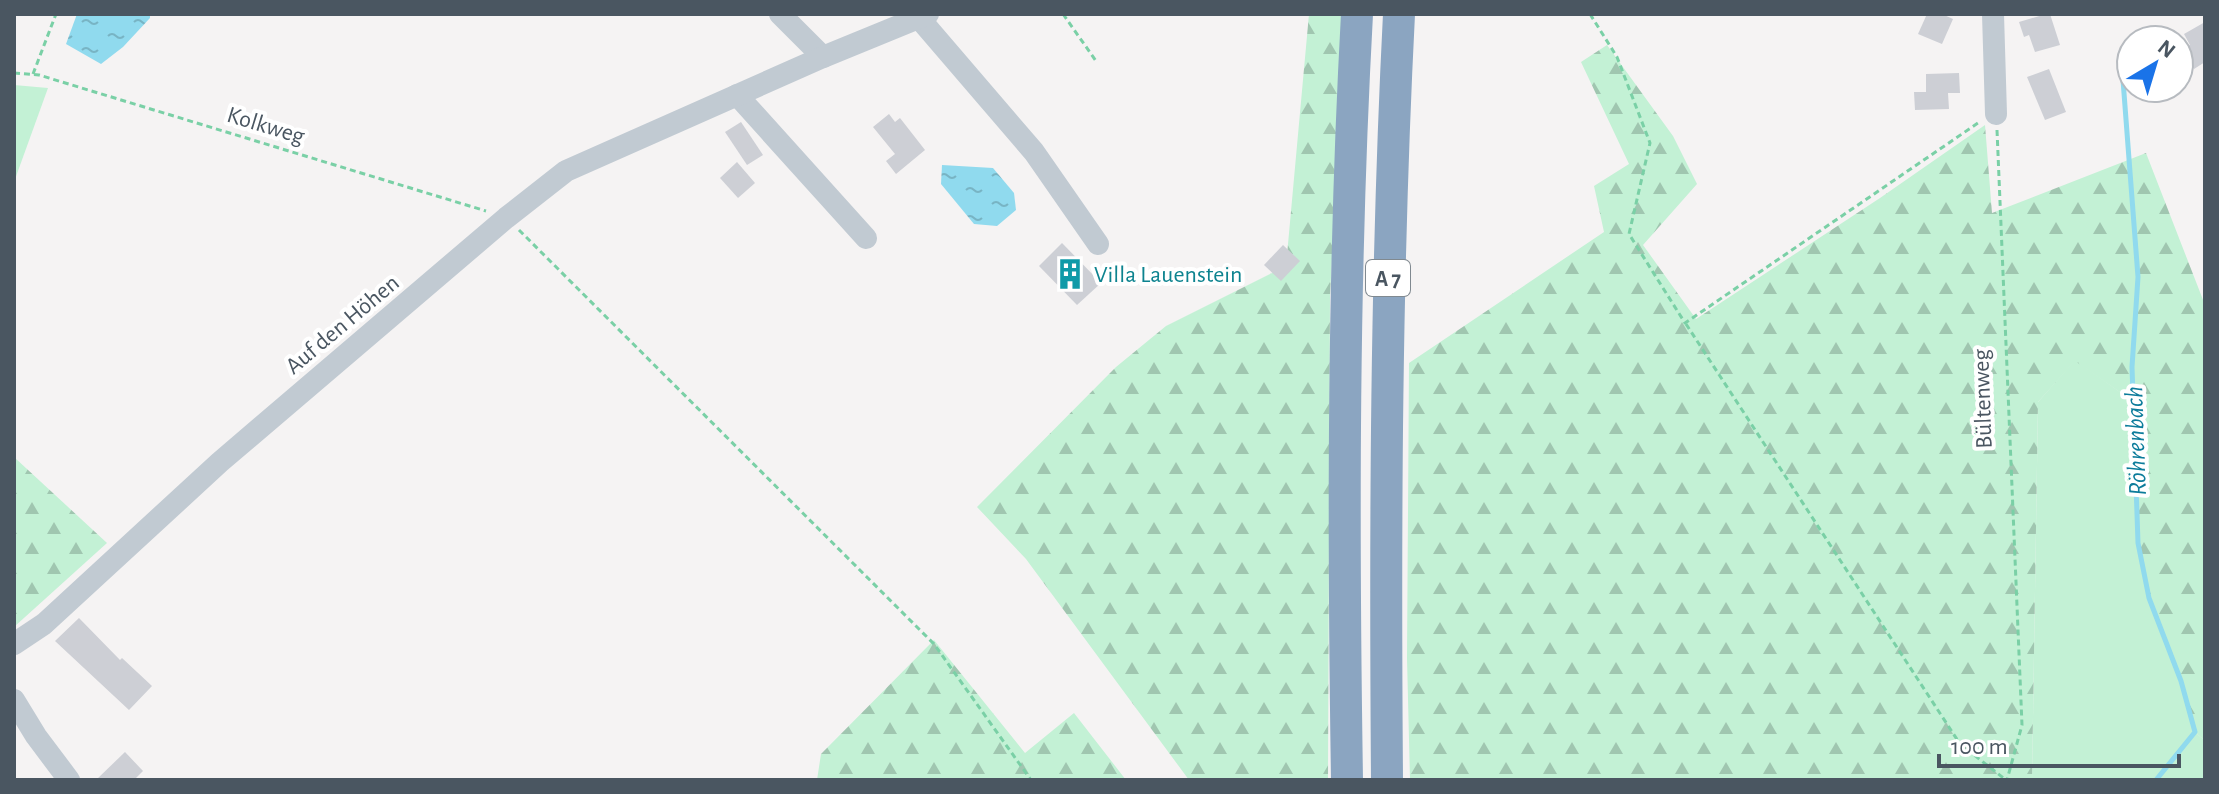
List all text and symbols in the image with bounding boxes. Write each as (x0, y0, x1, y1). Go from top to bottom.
north arrow (2115, 24, 2195, 104)
text: N (2154, 36, 2179, 62)
street label: Kolkweg (224, 103, 308, 149)
building icon: Villa Lauenstein (1053, 257, 1087, 291)
road number: A 7 (1366, 260, 1410, 296)
place label: Villa Lauenstein (1094, 263, 1242, 287)
street label: Auf den Höhen (281, 271, 404, 379)
street label: Bültenweg (1969, 348, 1997, 449)
water label: Röhrenbach (2121, 386, 2151, 496)
scale bar (1939, 718, 2179, 768)
text: 100 m (1951, 735, 2008, 759)

